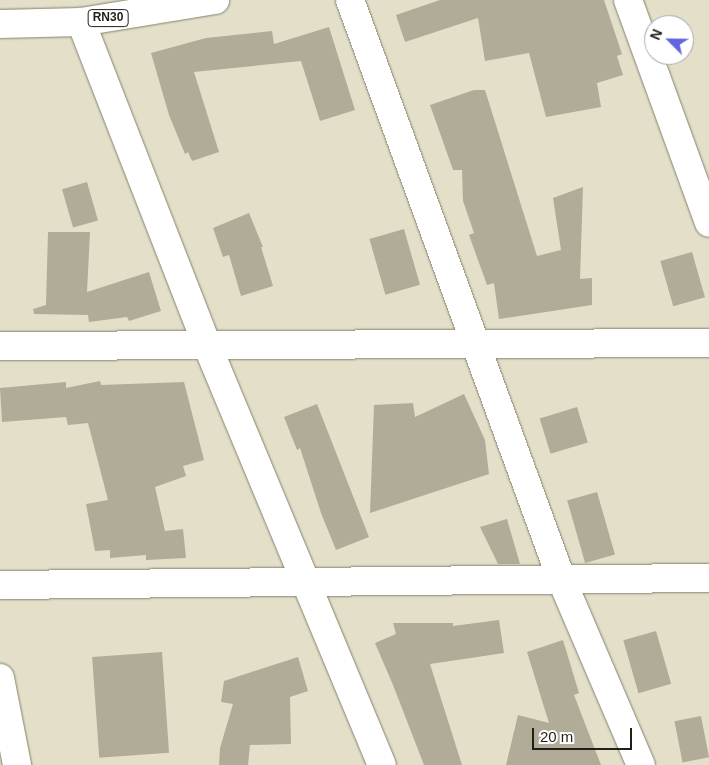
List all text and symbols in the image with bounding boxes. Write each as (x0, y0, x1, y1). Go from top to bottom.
road number: RN30 (87, 8, 129, 28)
north arrow (644, 15, 694, 65)
text: N (647, 27, 665, 42)
scale bar (534, 718, 634, 750)
text: 20 m (540, 728, 573, 745)

